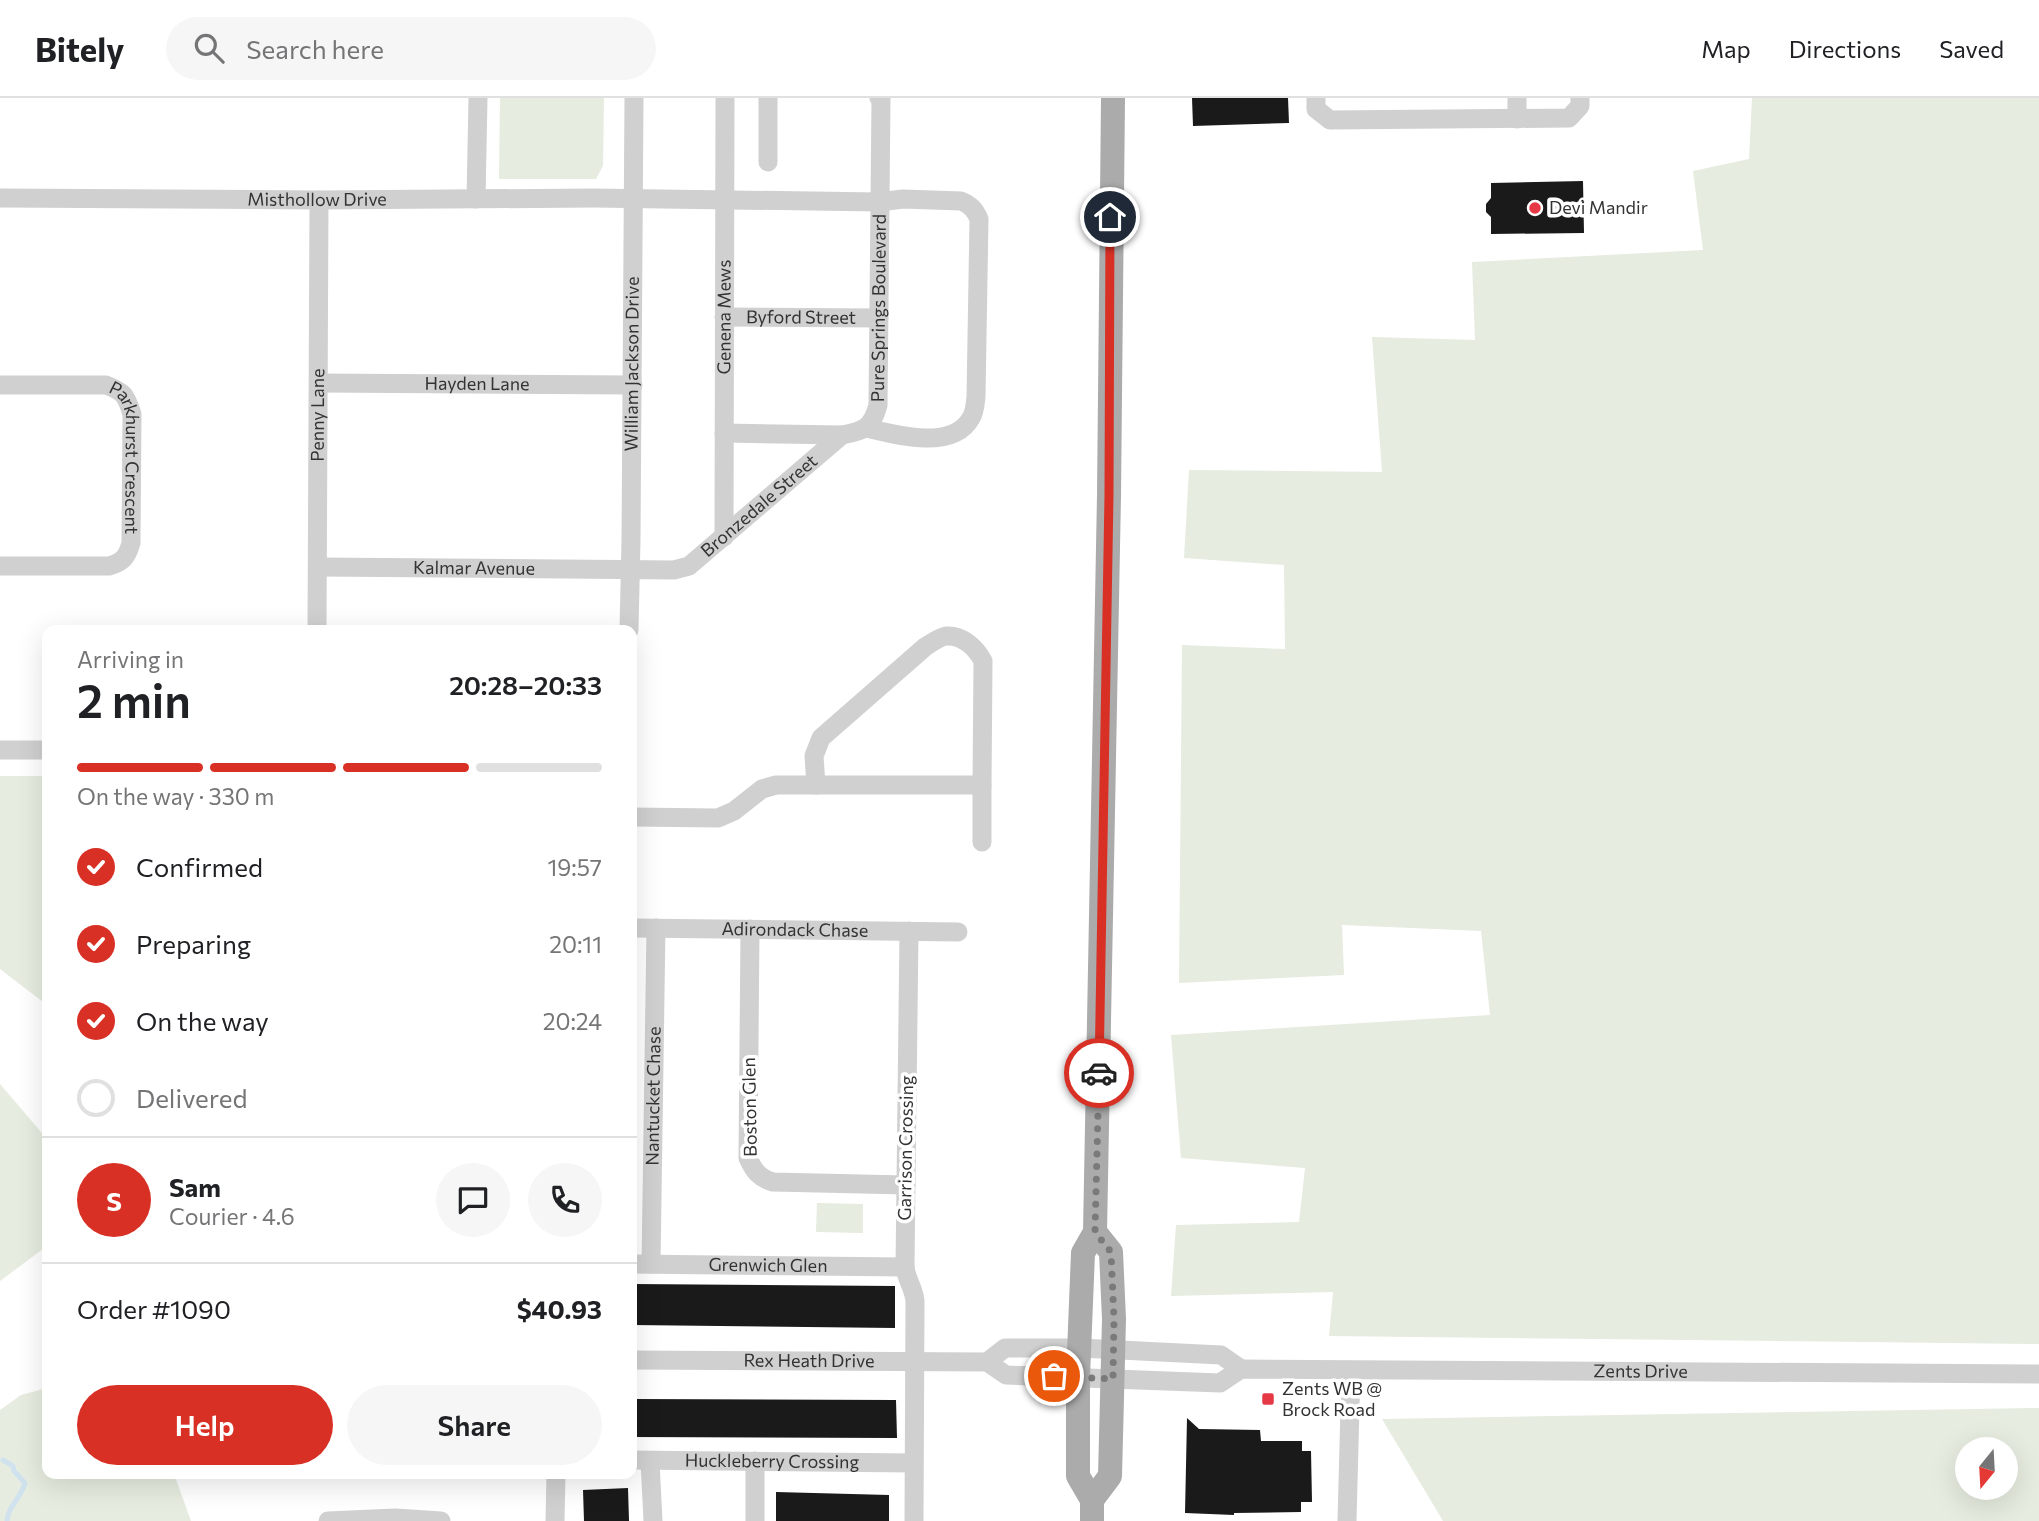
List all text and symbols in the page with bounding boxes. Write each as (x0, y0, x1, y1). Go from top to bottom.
search box (166, 17, 656, 80)
text: Bitely (35, 28, 124, 69)
icon: search (190, 29, 228, 67)
text: Search here (246, 33, 384, 64)
text: Map (1701, 34, 1751, 63)
text: Directions (1789, 34, 1901, 63)
text: Saved (1939, 34, 2004, 63)
pin (1080, 187, 1140, 247)
street label: Misthollow Drive (247, 188, 387, 210)
place label: Devi Mandir (1549, 196, 1648, 218)
icon: home (1091, 198, 1129, 236)
marker: Devi Mandir (1527, 200, 1543, 216)
street label: Pure Springs Boulevard (866, 214, 890, 402)
street label: Genena Mews (712, 260, 735, 374)
street label: William Jackson Drive (620, 276, 643, 452)
street label: Byford Street (746, 305, 856, 328)
street label: Penny Lane (306, 368, 328, 462)
street label: Hayden Lane (424, 372, 530, 394)
street label: Parkhurst Crescent (106, 376, 144, 534)
street label: Bronzedale Street (696, 449, 821, 561)
street label: Kalmar Avenue (413, 556, 535, 579)
text: Arriving in (77, 645, 184, 673)
text: 20:28–20:33 (449, 669, 602, 700)
text: 2 min (77, 671, 191, 727)
text: On the way · 330 m (77, 782, 274, 810)
icon: check (77, 848, 115, 886)
text: Confirmed (136, 851, 263, 882)
text: 19:57 (547, 853, 602, 881)
street label: Adirondack Chase (721, 917, 869, 941)
icon: check (77, 925, 115, 963)
text: Preparing (136, 928, 251, 959)
text: 20:11 (549, 930, 602, 958)
icon: check (77, 1002, 115, 1040)
text: On the way (136, 1005, 269, 1036)
text: 20:24 (543, 1007, 602, 1035)
street label: Nantucket Chase (640, 1026, 665, 1166)
courier (1064, 1038, 1134, 1108)
icon: car (1080, 1054, 1118, 1092)
street label: Boston Glen (737, 1057, 761, 1157)
street label: Garrison Crossing (893, 1075, 917, 1221)
text: Delivered (136, 1082, 247, 1113)
button: chat (436, 1163, 510, 1237)
button: phone (528, 1163, 602, 1237)
text: Sam (169, 1171, 221, 1202)
text: S (106, 1185, 122, 1216)
text: Courier · 4.6 (169, 1202, 295, 1230)
street label: Grenwich Glen (708, 1253, 828, 1276)
text: Order #1090 (77, 1293, 231, 1324)
text: $40.93 (517, 1293, 602, 1324)
pin (1024, 1346, 1084, 1406)
street label: Rex Heath Drive (743, 1349, 875, 1371)
icon: bag (1035, 1357, 1073, 1395)
street label: Zents Drive (1593, 1359, 1688, 1382)
place label: Zents WB @ Brock Road (1282, 1377, 1382, 1420)
button: Help (77, 1385, 333, 1465)
button: Share (347, 1385, 602, 1465)
marker: Zents WB @ Brock Road (1260, 1391, 1276, 1407)
north arrow (1955, 1437, 2018, 1500)
map controls (1955, 1437, 2018, 1500)
street label: Huckleberry Crossing (685, 1449, 860, 1472)

